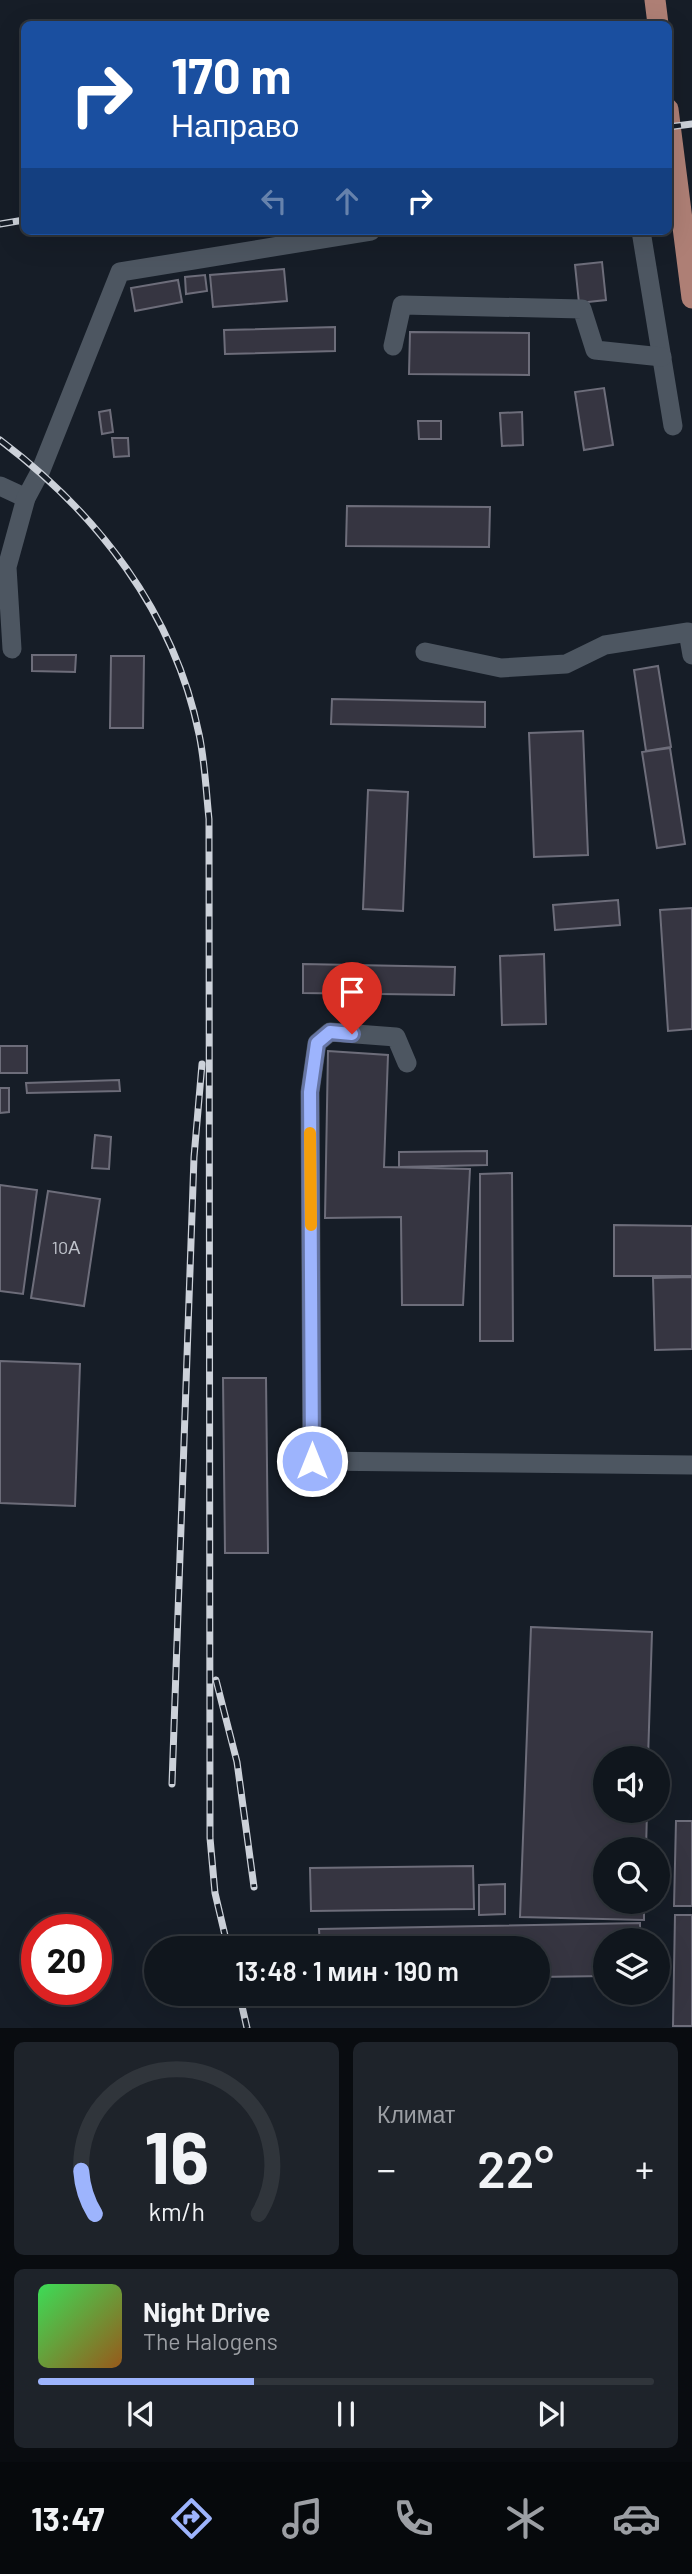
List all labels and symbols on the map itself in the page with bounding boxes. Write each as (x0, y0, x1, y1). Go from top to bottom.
pin (322, 962, 382, 1034)
house number: 10А (52, 1236, 80, 1258)
position arrow (275, 1424, 349, 1498)
speed limit sign: 20 (21, 1914, 112, 2005)

